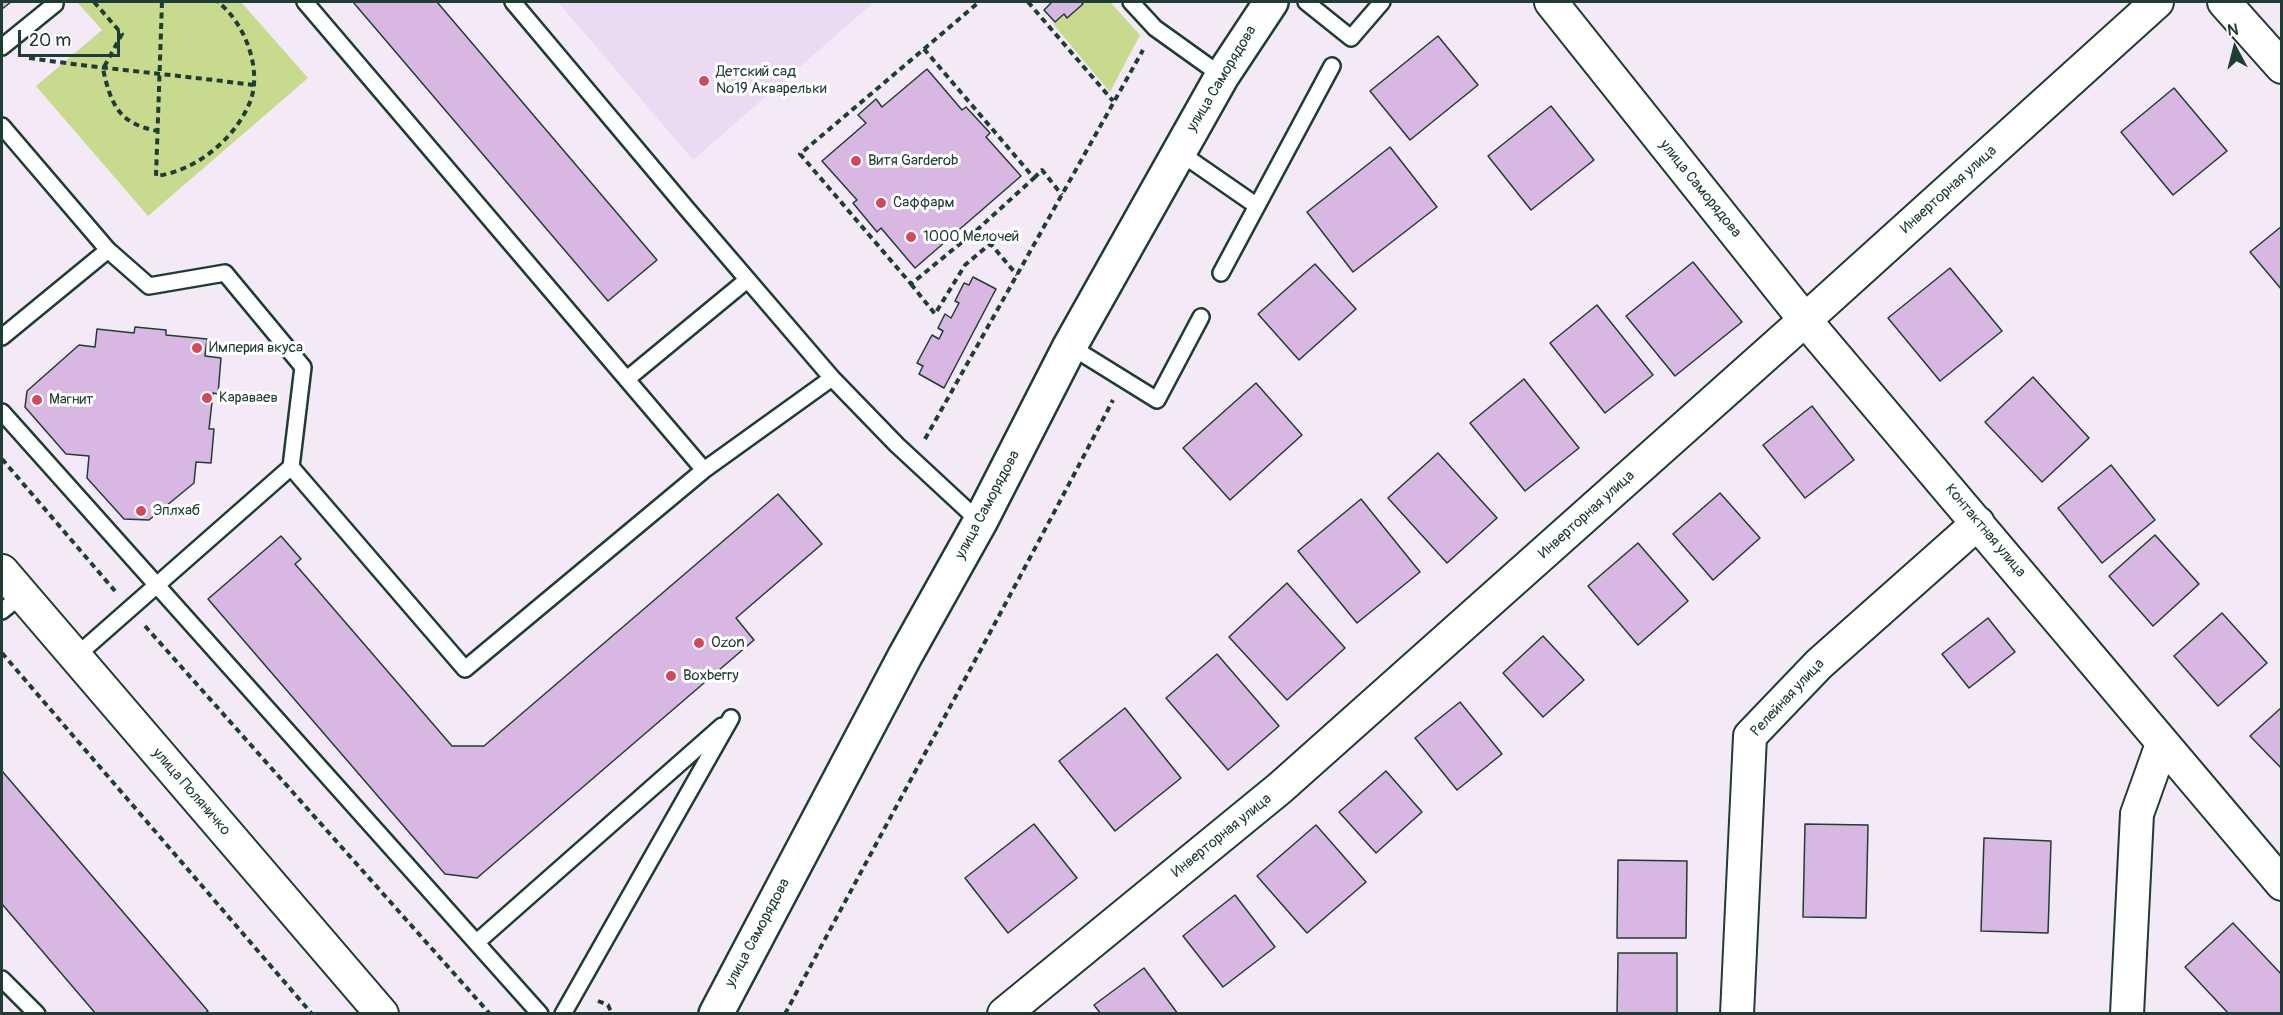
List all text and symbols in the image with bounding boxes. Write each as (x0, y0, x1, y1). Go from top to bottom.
scale bar (21, 18, 123, 56)
north arrow (2205, 18, 2265, 78)
text: N (2226, 20, 2239, 41)
street label: улица Саморядова (1183, 23, 1261, 135)
text: 20 m (29, 29, 71, 52)
place label: Детский сад №19 Акварельки (716, 63, 827, 98)
marker: Детский сад №19 Акварельки (697, 74, 711, 88)
street label: улица Саморядова (1655, 137, 1745, 241)
street label: Инверторная улица (1897, 142, 2001, 238)
place label: Витя Garderob (868, 152, 958, 170)
marker: Витя Garderob (849, 154, 863, 168)
place label: Саффарм (893, 194, 954, 212)
marker: Саффарм (874, 196, 888, 210)
place label: 1000 Мелочей (923, 228, 1019, 246)
marker: 1000 Мелочей (904, 230, 918, 244)
place label: Империя вкуса (209, 339, 303, 357)
marker: Империя вкуса (190, 341, 204, 355)
place label: Караваев (219, 389, 278, 407)
place label: Магнит (49, 391, 94, 409)
marker: Караваев (200, 391, 214, 405)
marker: Магнит (30, 393, 44, 407)
street label: улица Саморядова (952, 448, 1024, 562)
street label: Инверторная улица (1535, 467, 1639, 563)
street label: Контактная улица (1941, 481, 2029, 581)
place label: Эплхаб (153, 502, 200, 520)
marker: Эплхаб (134, 504, 148, 518)
place label: Ozon (711, 634, 745, 652)
marker: Ozon (692, 636, 706, 650)
street label: Релейная улица (1748, 655, 1828, 741)
place label: Boxberry (683, 667, 739, 685)
marker: Boxberry (664, 669, 678, 683)
street label: улица Поляничко (148, 745, 234, 839)
street label: Инверторная улица (1169, 790, 1275, 882)
street label: улица Саморядова (722, 876, 794, 990)

